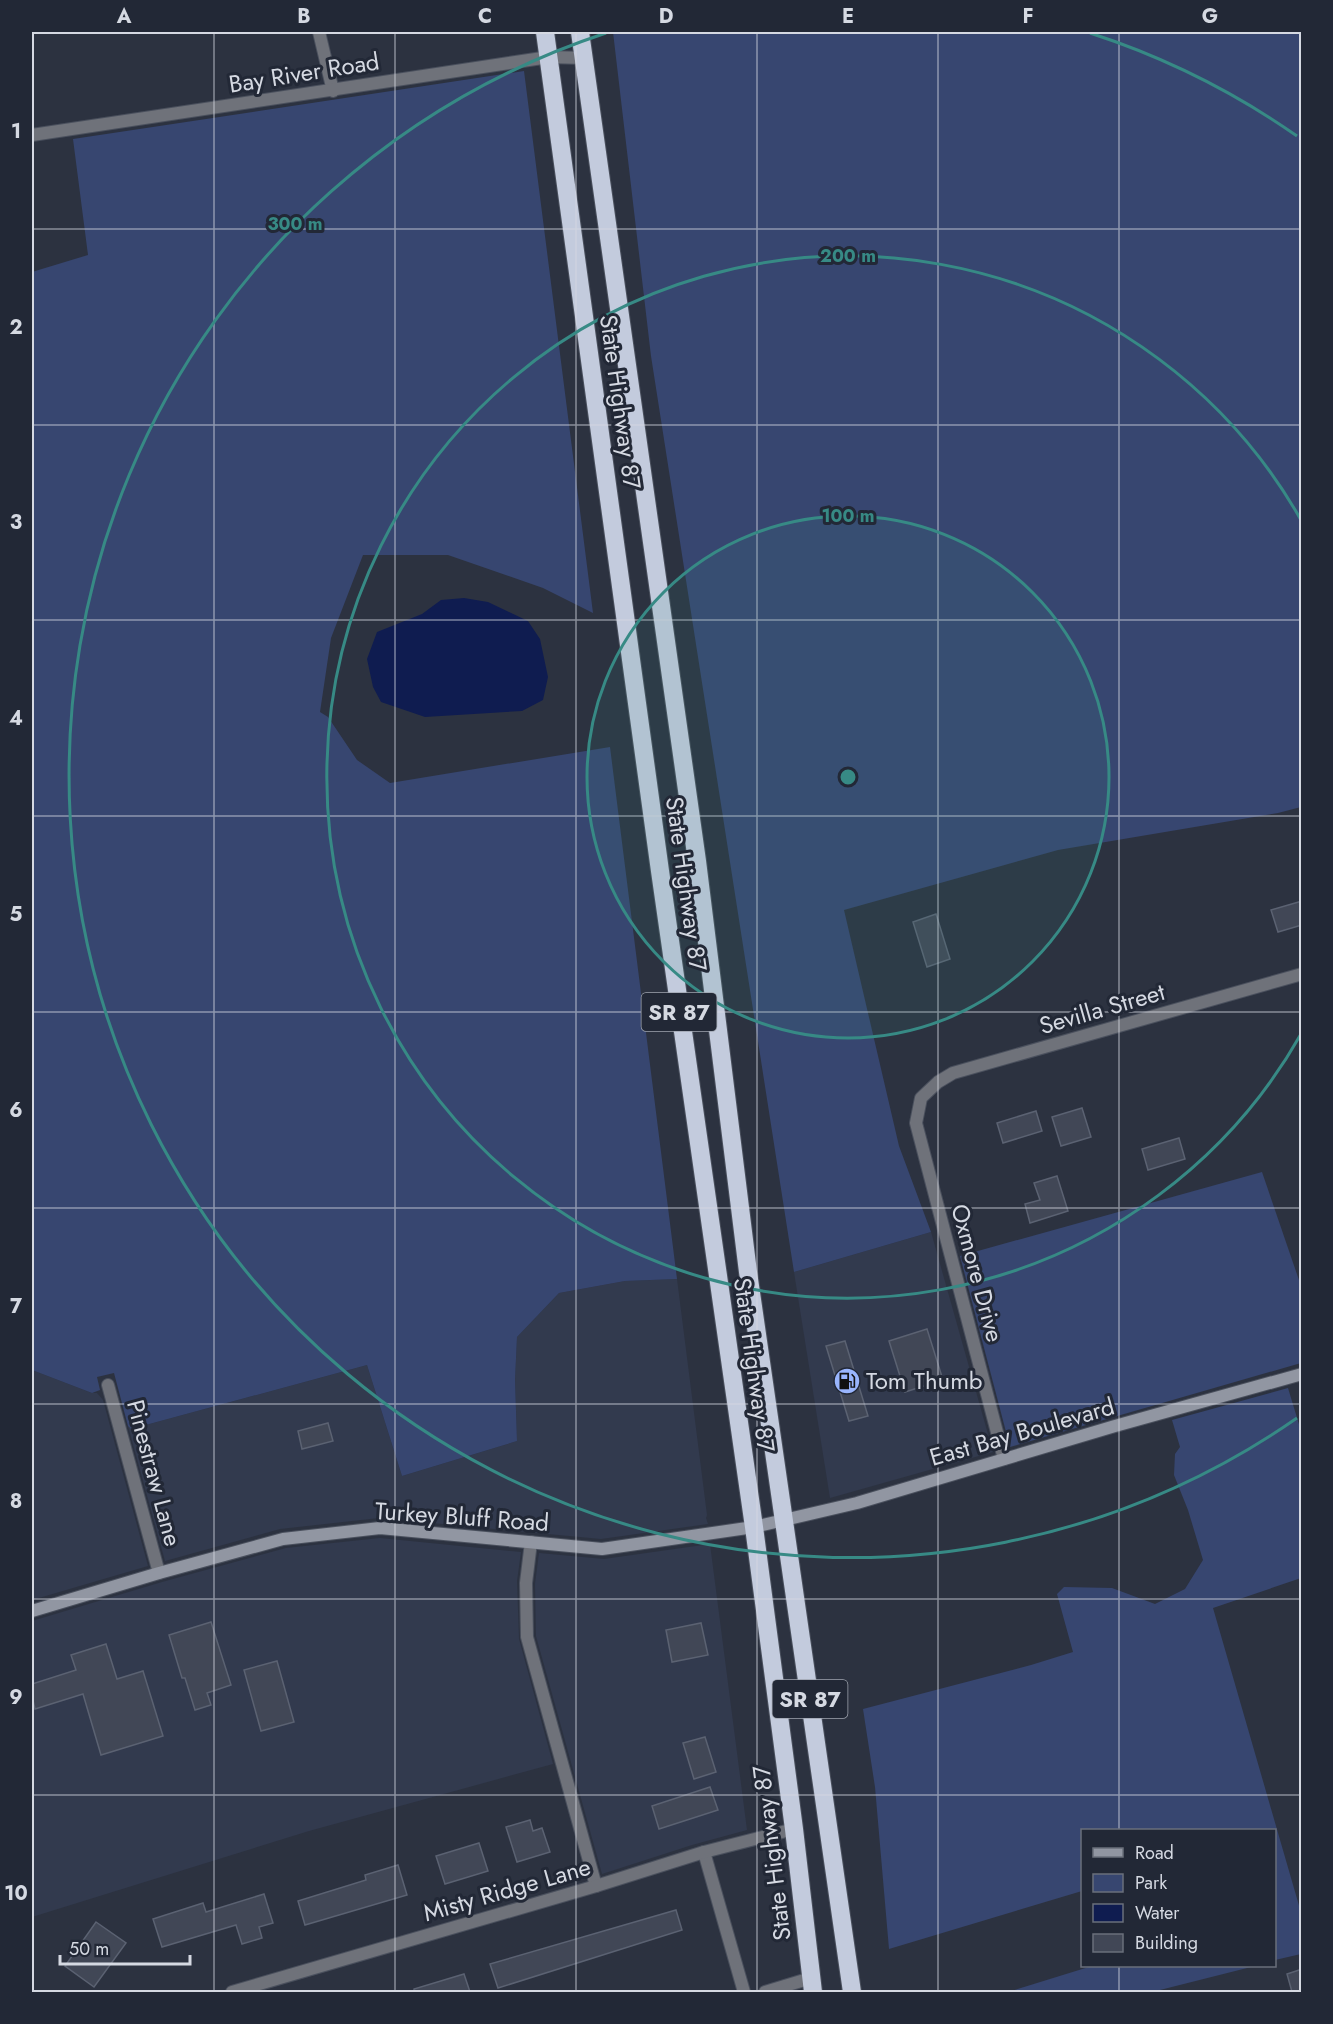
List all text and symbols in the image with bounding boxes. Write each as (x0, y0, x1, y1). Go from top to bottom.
text: A (116, 2, 132, 31)
text: B (297, 2, 311, 31)
text: C (478, 2, 492, 31)
text: D (659, 2, 673, 31)
text: E (842, 2, 854, 31)
text: F (1022, 2, 1034, 31)
text: G (1202, 2, 1218, 31)
street label: Bay River Road (226, 43, 382, 102)
text: 1 (11, 117, 21, 146)
text: 300 m (267, 211, 323, 237)
text: 200 m (820, 243, 876, 269)
street label: State Highway 87 (591, 312, 650, 492)
text: 2 (9, 313, 23, 342)
text: 100 m (821, 503, 875, 529)
text: 3 (10, 508, 22, 537)
text: 4 (9, 704, 23, 733)
centre of rings (838, 767, 858, 787)
street label: State Highway 87 (657, 794, 716, 974)
text: 5 (10, 900, 23, 929)
street label: Sevilla Street (1035, 974, 1169, 1043)
road number: SR 87 (642, 993, 716, 1031)
text: 6 (9, 1096, 23, 1125)
street label: Oxmore Drive (942, 1200, 1013, 1346)
street label: State Highway 87 (725, 1275, 784, 1455)
text: 7 (10, 1292, 23, 1321)
place label: Tom Thumb (866, 1363, 983, 1398)
fuel station icon: Tom Thumb (832, 1366, 862, 1396)
street label: East Bay Boulevard (925, 1388, 1118, 1475)
street label: Pinestraw Lane (118, 1396, 191, 1550)
text: 8 (10, 1487, 22, 1516)
street label: Turkey Bluff Road (374, 1493, 550, 1540)
road number: SR 87 (772, 1680, 848, 1718)
text: 9 (9, 1683, 23, 1712)
street label: State Highway 87 (743, 1763, 800, 1943)
legend (1081, 1829, 1276, 1967)
text: Road (1135, 1840, 1174, 1866)
street label: Misty Ridge Lane (419, 1849, 595, 1930)
text: Park (1135, 1870, 1167, 1896)
text: 10 (4, 1879, 28, 1908)
text: Water (1135, 1900, 1180, 1926)
scale bar (60, 1928, 190, 1966)
text: Building (1135, 1930, 1198, 1956)
text: 50 m (69, 1936, 109, 1962)

